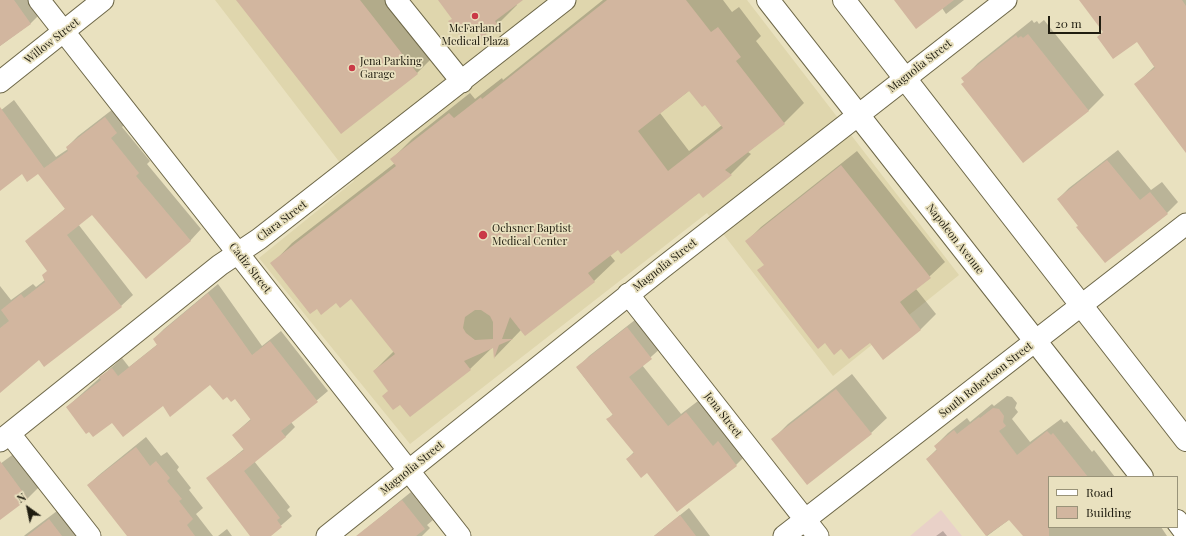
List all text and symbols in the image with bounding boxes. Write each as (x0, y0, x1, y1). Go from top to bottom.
scale bar (1050, 8, 1103, 34)
marker: McFarland Medical Plaza (470, 11, 480, 21)
text: 20 m (1055, 15, 1082, 31)
street label: Willow Street (22, 16, 82, 66)
place label: McFarland Medical Plaza (442, 22, 508, 48)
street label: Magnolia Street (885, 37, 955, 95)
place label: Jena Parking Garage (360, 55, 422, 81)
marker: Jena Parking Garage (347, 63, 357, 73)
street label: Clara Street (255, 198, 309, 244)
street label: Napoleon Avenue (923, 201, 987, 277)
place label: Ochsner Baptist Medical Center (492, 222, 571, 248)
marker: Ochsner Baptist Medical Center (477, 229, 489, 241)
street label: Magnolia Street (630, 236, 700, 294)
street label: Cadiz Street (226, 240, 274, 296)
street label: South Robertson Street (937, 339, 1035, 421)
street label: Jena Street (701, 390, 745, 440)
street label: Magnolia Street (378, 439, 446, 497)
legend (1048, 476, 1178, 528)
text: Road (1086, 484, 1113, 500)
north arrow (8, 488, 48, 528)
text: N (14, 489, 29, 506)
text: Building (1086, 504, 1131, 520)

